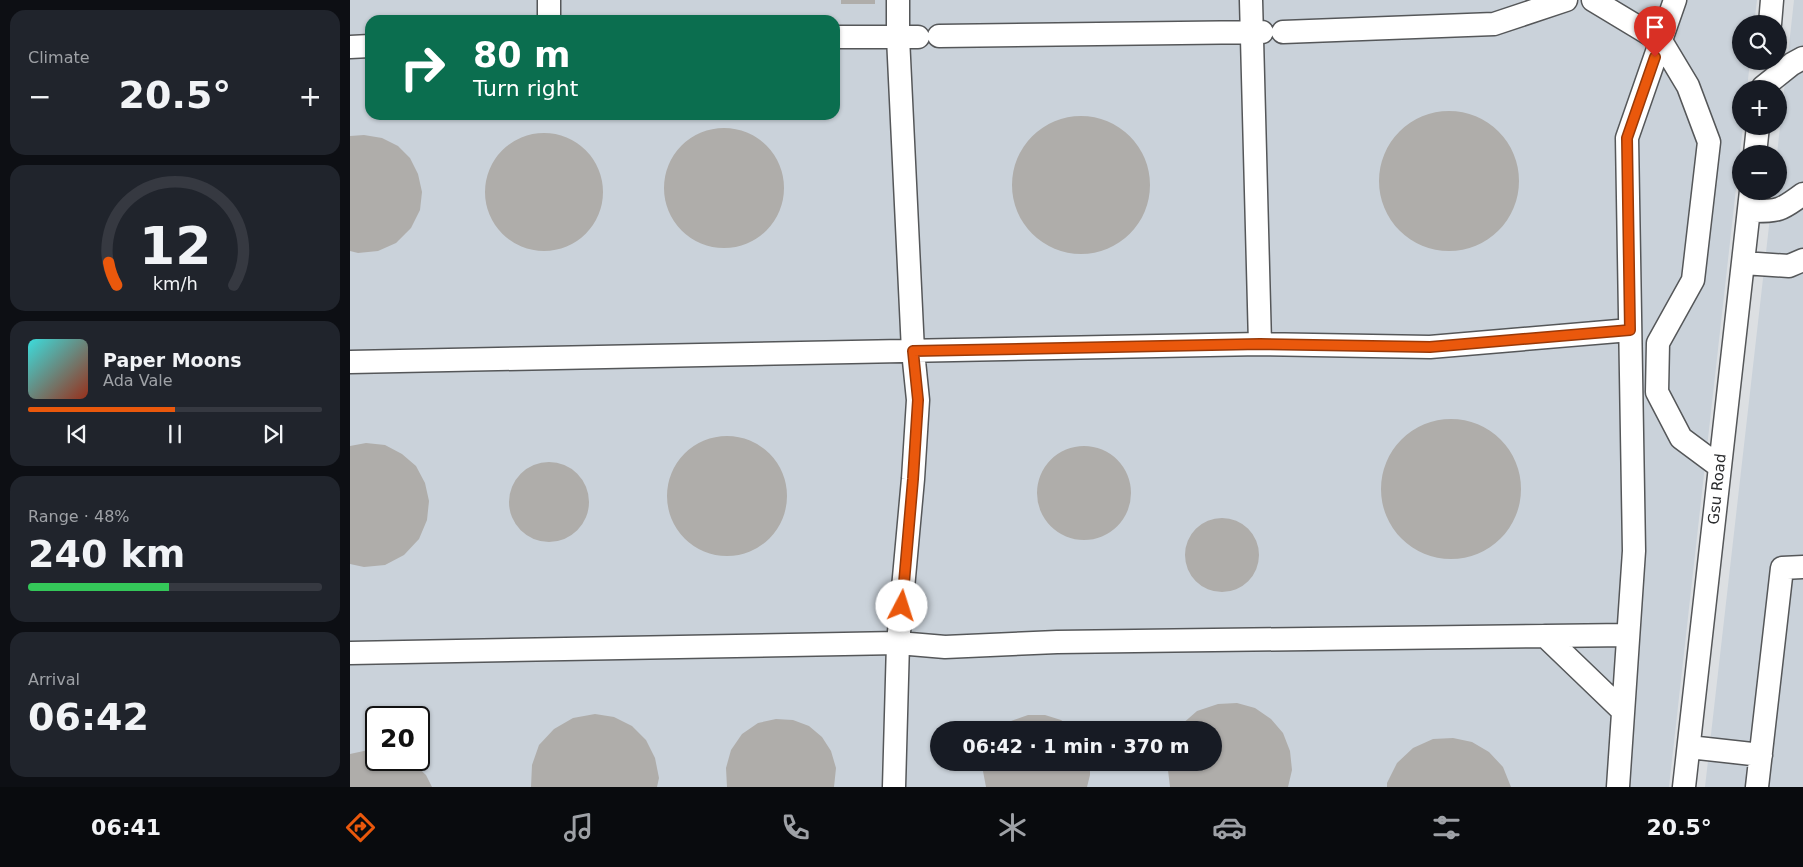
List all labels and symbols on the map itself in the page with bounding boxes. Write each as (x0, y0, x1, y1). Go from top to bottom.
pin (1634, 6, 1676, 57)
street label: Gsu Road (1704, 453, 1730, 525)
position arrow (875, 579, 927, 631)
speed limit sign: 20 (365, 706, 430, 771)

